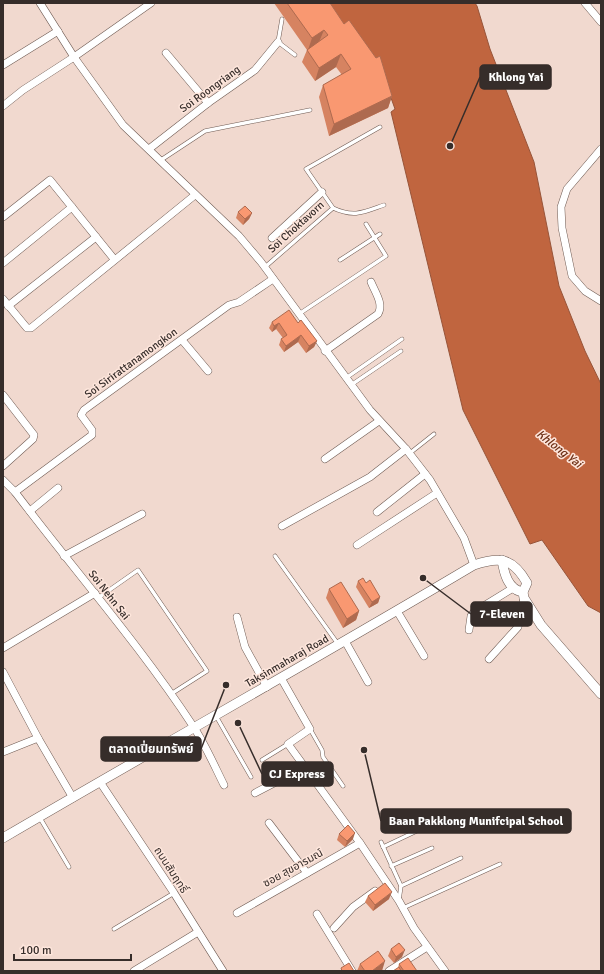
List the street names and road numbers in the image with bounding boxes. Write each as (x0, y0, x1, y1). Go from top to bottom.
street label: Soi Roongriang (177, 63, 243, 115)
street label: Soi Choktavorn (265, 198, 327, 256)
street label: Soi Sirirattanamongkon (82, 325, 180, 401)
street label: Soi Nehn Sai (86, 568, 132, 622)
street label: Taksinmaharaj Road (243, 632, 331, 690)
street label: ถนนสัมฤทธิ์ (151, 844, 191, 896)
street label: ซอย สุขอารมณ์ (261, 846, 325, 890)

